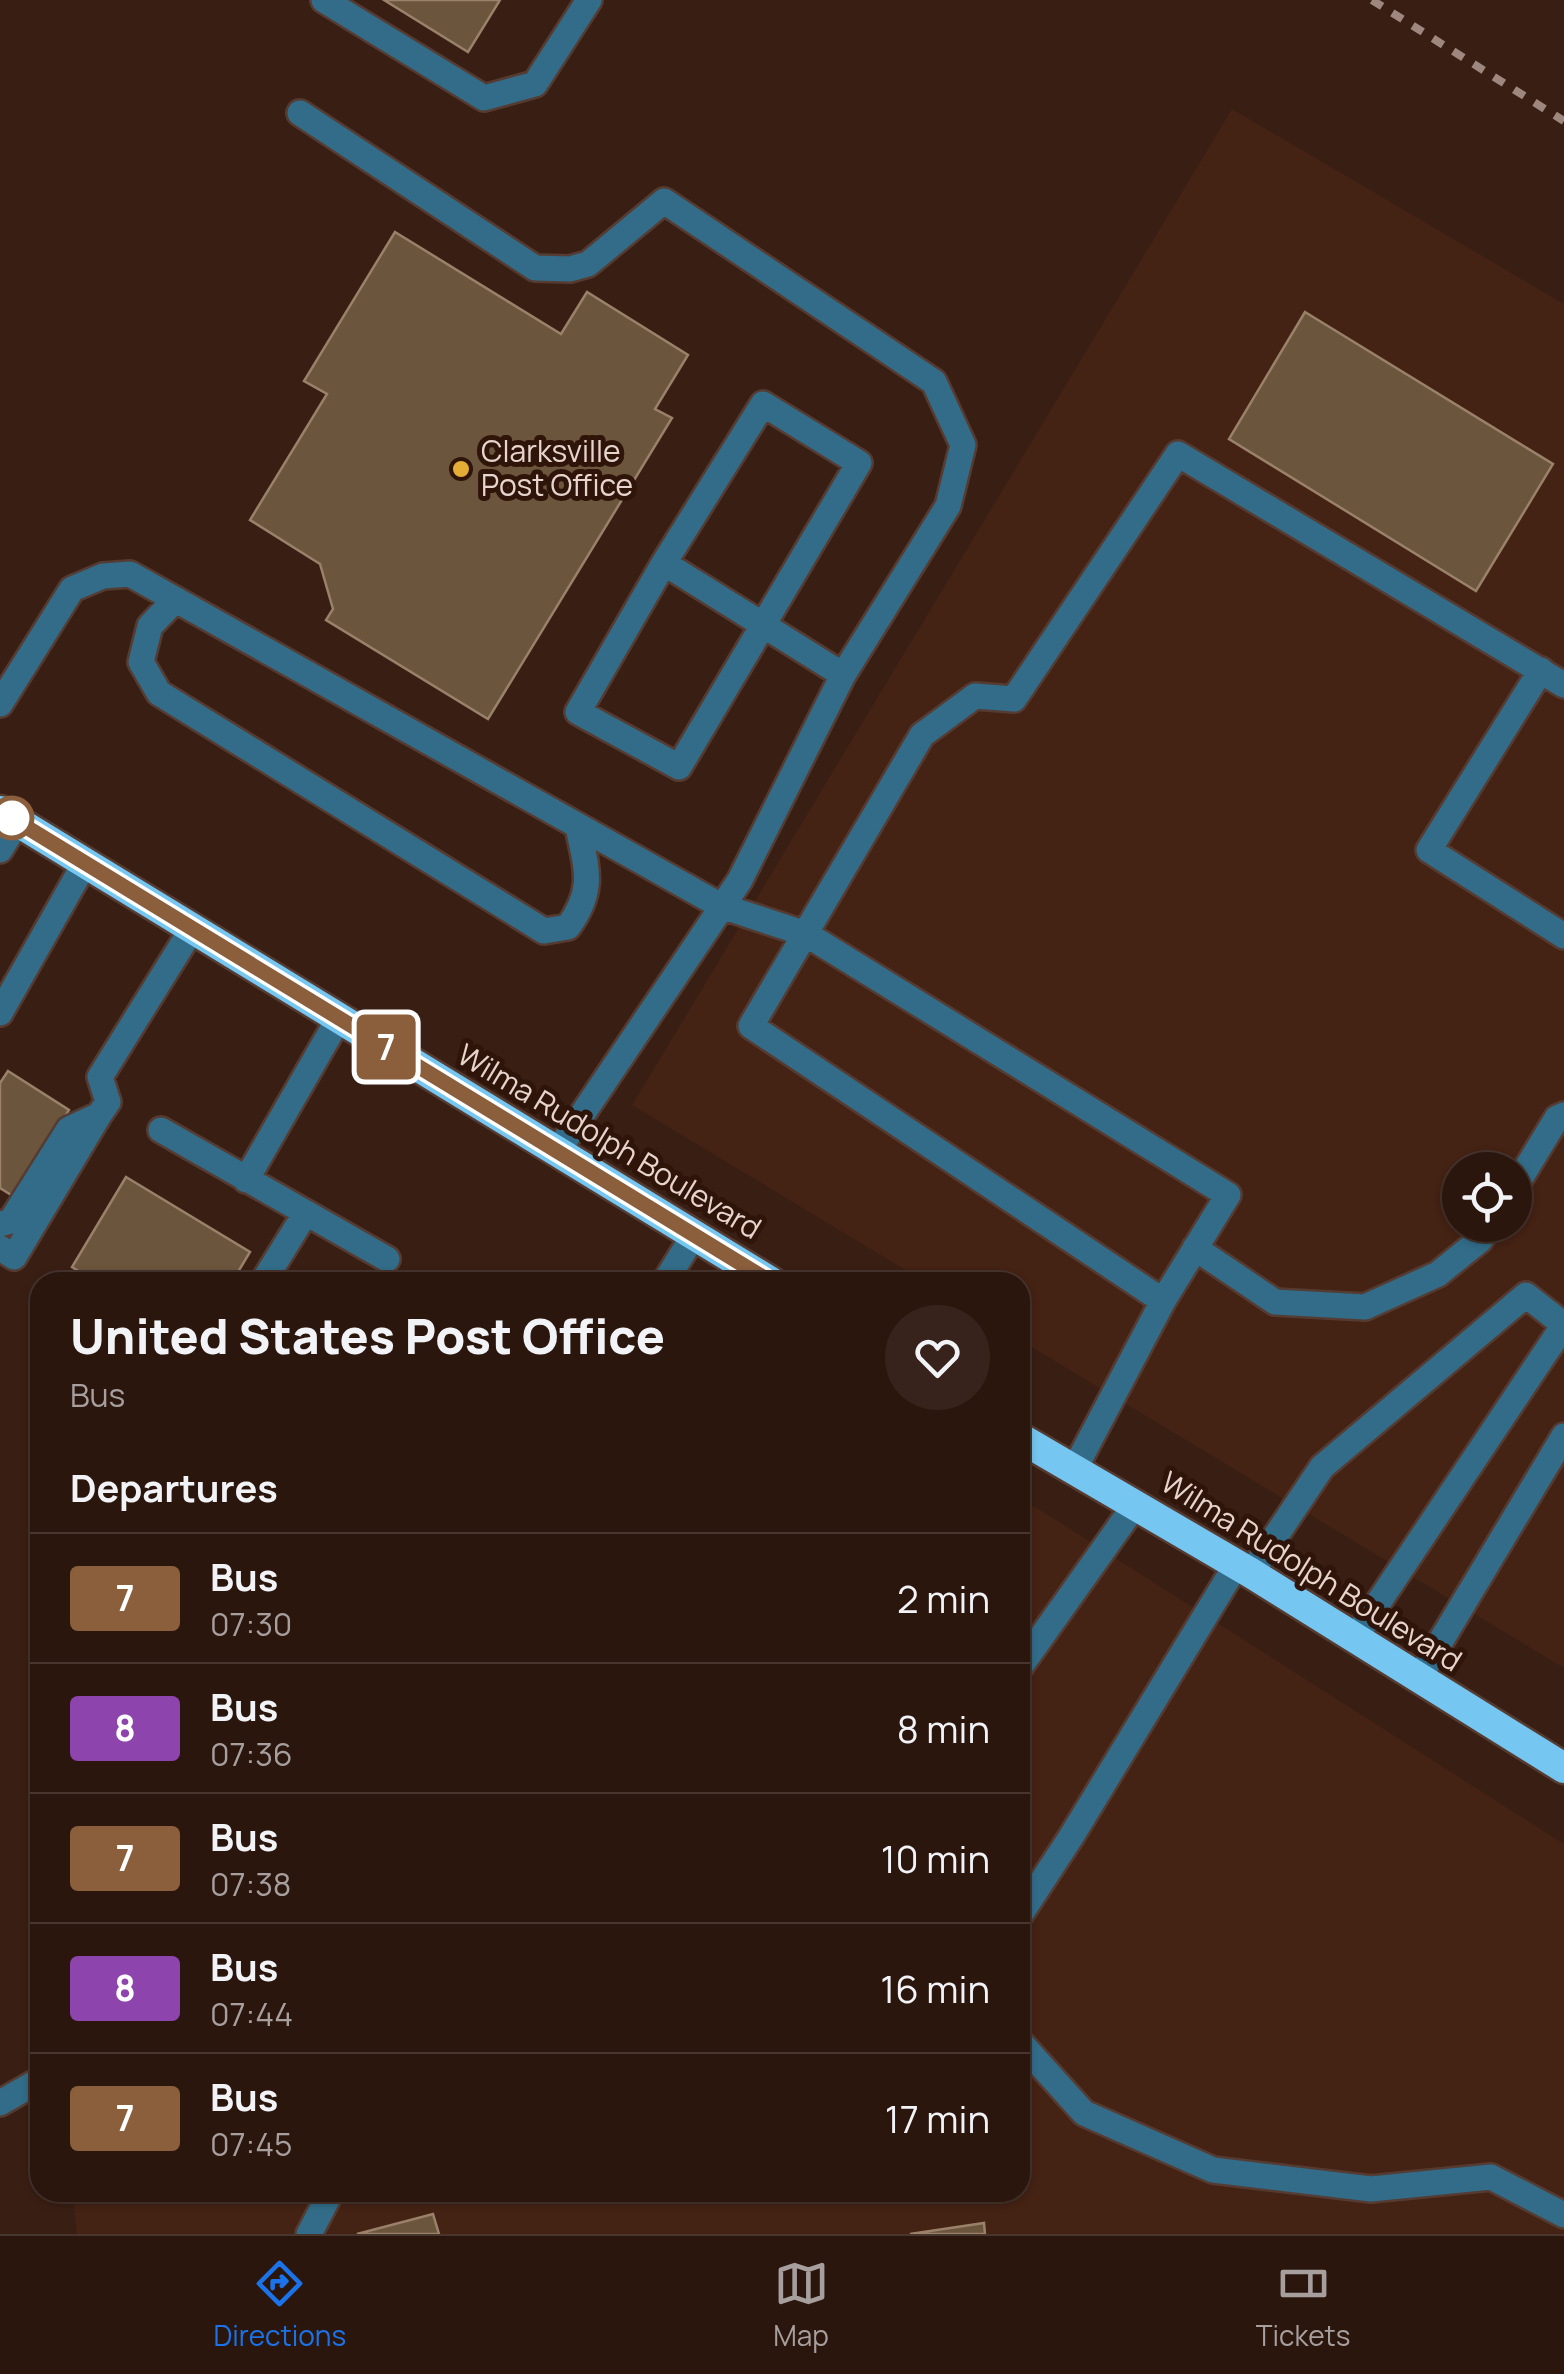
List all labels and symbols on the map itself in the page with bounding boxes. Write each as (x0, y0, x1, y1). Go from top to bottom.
place label: Clarksville Post Office (481, 430, 633, 505)
marker: Clarksville Post Office (450, 458, 472, 480)
unlabelled marker (0, 797, 33, 839)
line badge: 7 (354, 1014, 418, 1080)
street label: Wilma Rudolph Boulevard (450, 1034, 769, 1248)
street label: Wilma Rudolph Boulevard (1154, 1461, 1470, 1680)

